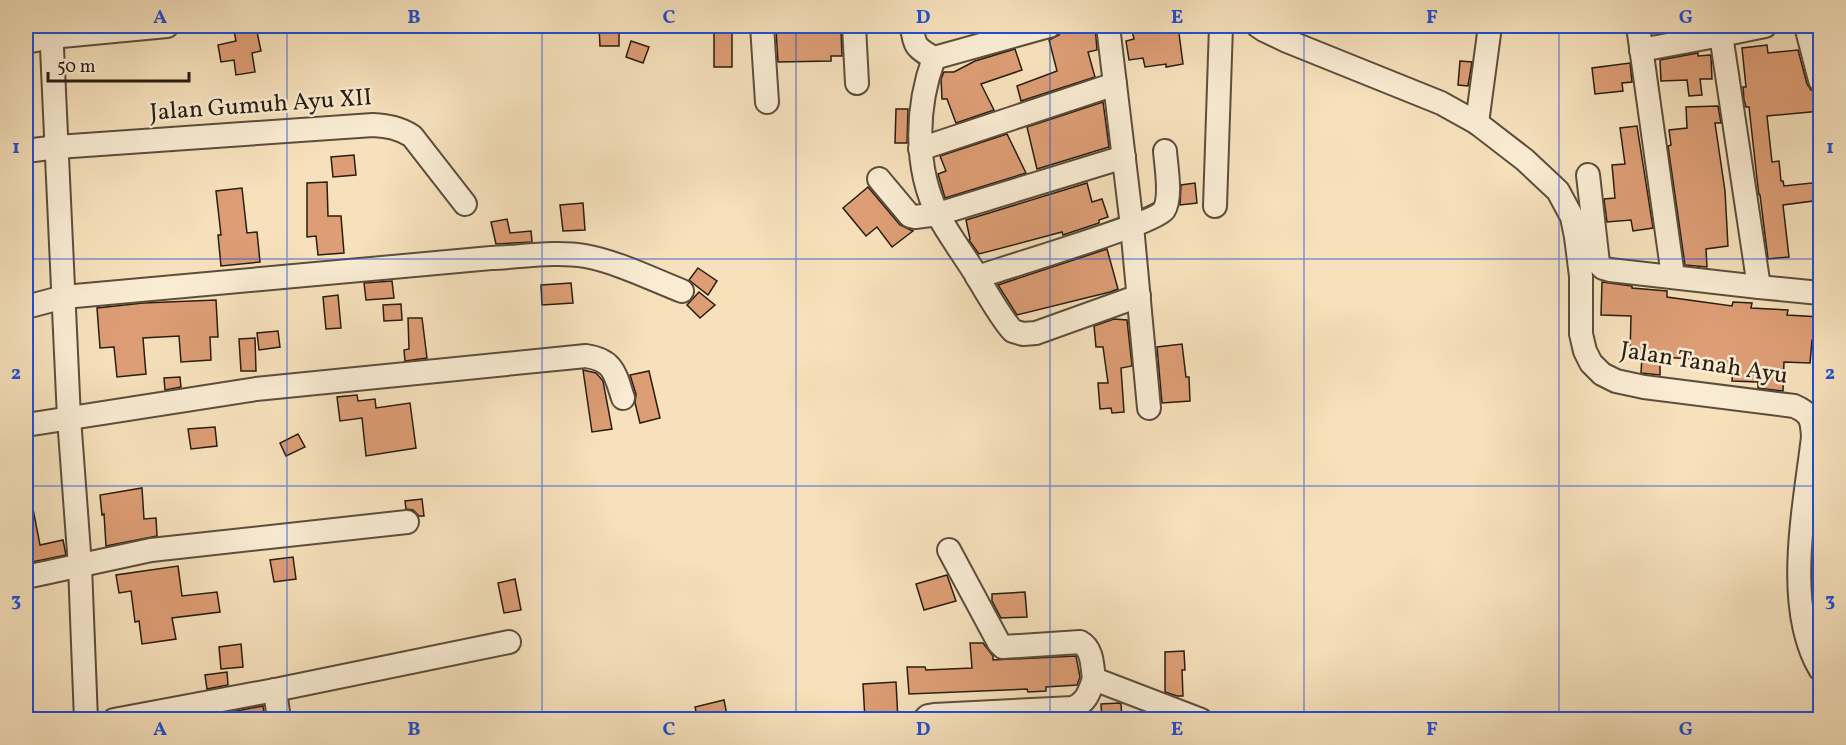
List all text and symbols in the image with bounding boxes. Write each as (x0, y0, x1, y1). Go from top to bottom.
text: A (153, 4, 167, 32)
text: B (407, 4, 421, 32)
text: C (663, 4, 676, 32)
text: D (916, 4, 930, 32)
text: E (1171, 4, 1183, 32)
text: F (1426, 4, 1438, 32)
text: G (1679, 4, 1693, 32)
scale bar (48, 45, 189, 83)
text: 50 m (57, 55, 96, 80)
street label: Jalan Gumuh Ayu XII (149, 81, 373, 131)
text: 1 (12, 134, 20, 162)
text: 1 (1826, 134, 1834, 162)
street label: Jalan Tanah Ayu (1618, 334, 1790, 394)
text: 2 (11, 360, 21, 388)
text: 2 (1825, 360, 1835, 388)
text: 3 (11, 587, 21, 615)
text: 3 (1825, 587, 1835, 615)
text: A (153, 716, 167, 744)
text: B (407, 716, 421, 744)
text: C (663, 716, 676, 744)
text: D (916, 716, 930, 744)
text: E (1171, 716, 1183, 744)
text: F (1426, 716, 1438, 744)
text: G (1679, 716, 1693, 744)

